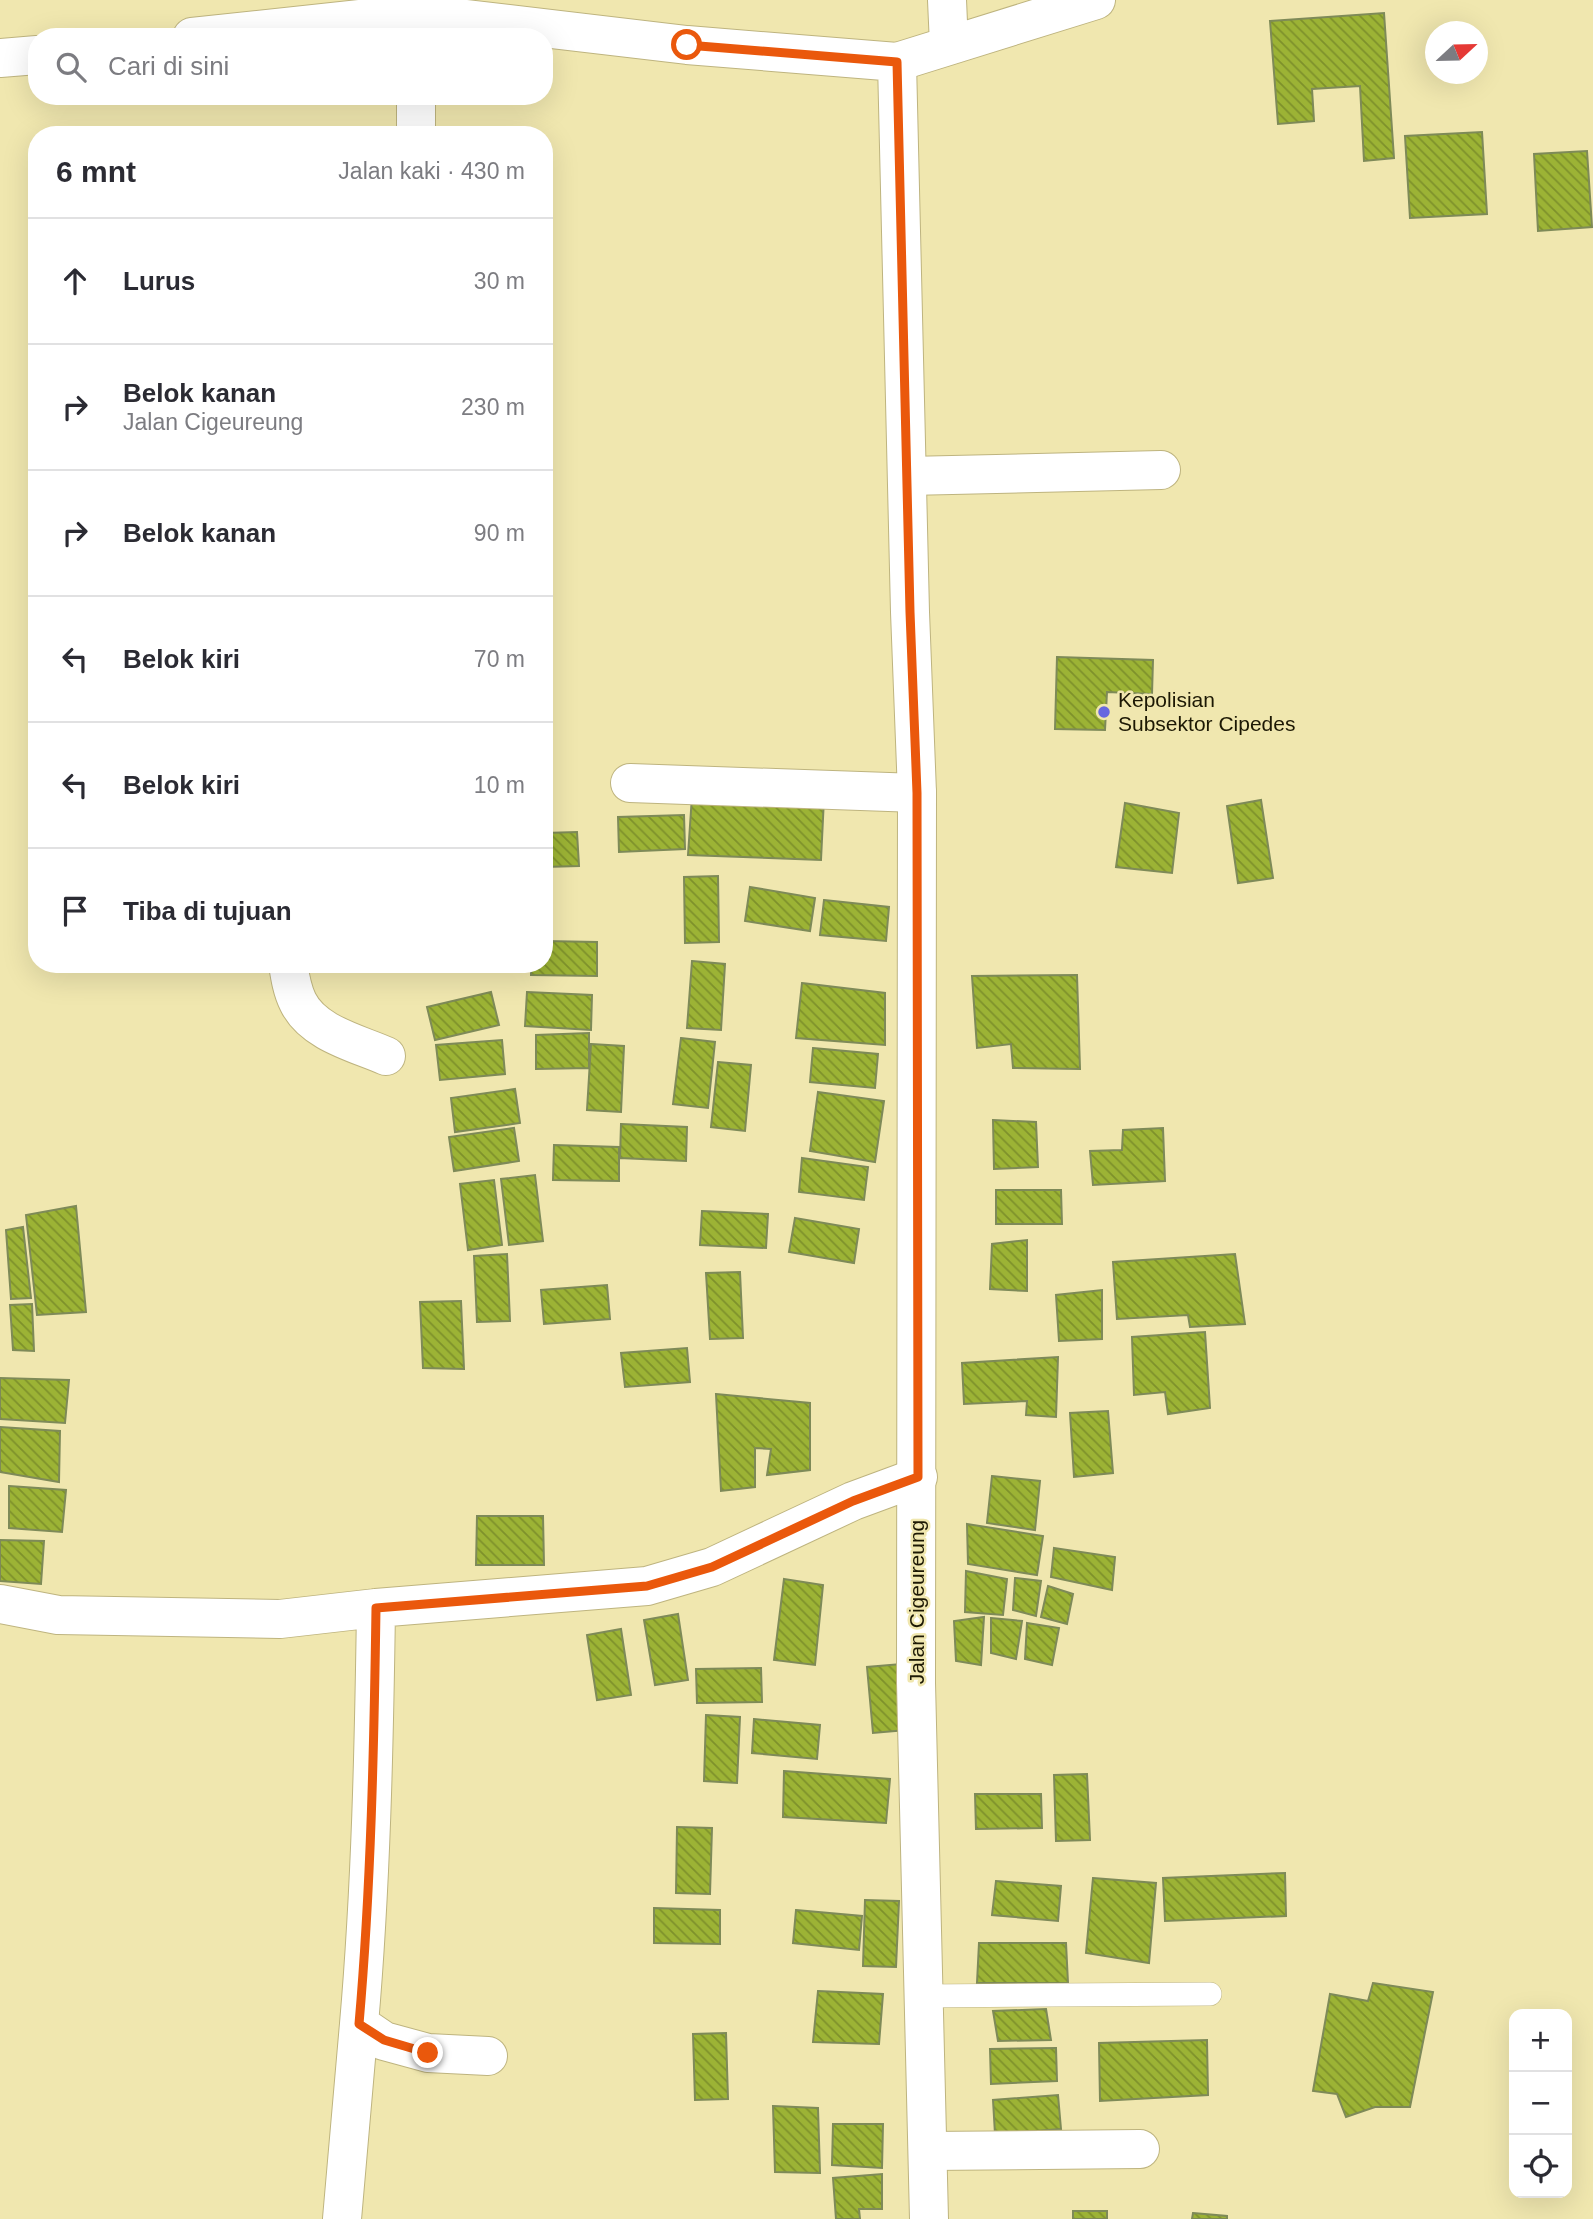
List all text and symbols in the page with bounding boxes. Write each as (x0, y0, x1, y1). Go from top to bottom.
north arrow (1425, 21, 1488, 84)
search box (28, 28, 553, 105)
route start (671, 29, 702, 60)
icon: search (52, 48, 90, 86)
text: Cari di sini (108, 51, 229, 81)
text: 6 mnt (56, 155, 136, 188)
text: Jalan kaki · 430 m (338, 158, 525, 184)
icon: ahead (56, 262, 94, 300)
text: Lurus (123, 266, 195, 296)
text: 30 m (474, 268, 525, 294)
text: Belok kanan (123, 378, 276, 408)
icon: right (56, 388, 94, 426)
text: 230 m (461, 394, 525, 420)
text: Jalan Cigeureung (123, 409, 303, 435)
icon: right (56, 514, 94, 552)
text: Belok kanan (123, 518, 276, 548)
text: 90 m (474, 520, 525, 546)
icon: left (56, 640, 94, 678)
text: Belok kiri (123, 644, 240, 674)
text: 70 m (474, 646, 525, 672)
place label: Kepolisian Subsektor Cipedes (1118, 688, 1295, 735)
marker: Kepolisian Subsektor Cipedes (1096, 704, 1112, 720)
icon: left (56, 766, 94, 804)
text: Belok kiri (123, 770, 240, 800)
text: 10 m (474, 772, 525, 798)
icon: arrive (56, 892, 94, 930)
text: Tiba di tujuan (123, 896, 292, 926)
street label: Jalan Cigeureung (905, 1520, 928, 1684)
map controls (1509, 2009, 1572, 2198)
button: + (1509, 2009, 1572, 2072)
route end (412, 2037, 443, 2068)
button: − (1509, 2072, 1572, 2135)
button: locate (1509, 2135, 1572, 2198)

